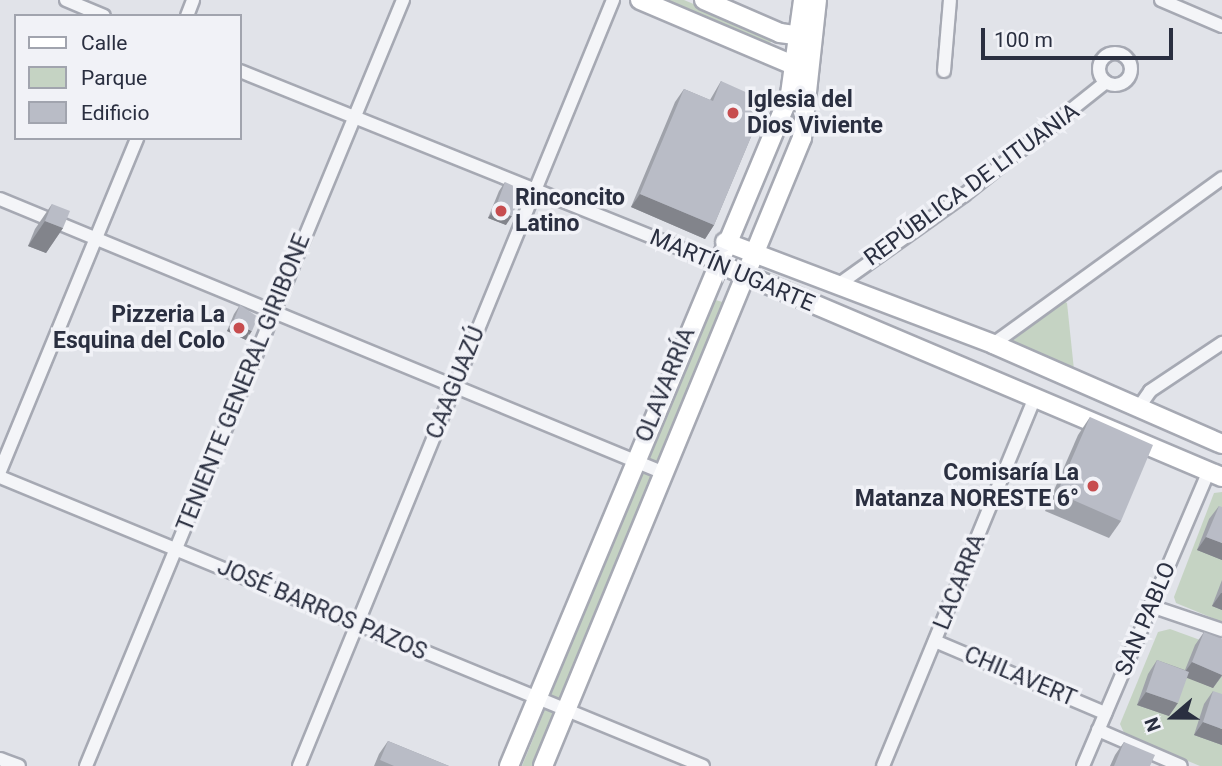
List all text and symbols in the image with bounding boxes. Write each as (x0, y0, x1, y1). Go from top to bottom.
legend (14, 14, 242, 140)
scale bar (984, 14, 1176, 58)
text: 100 m (994, 28, 1053, 52)
text: Calle (81, 31, 127, 55)
text: Parque (81, 66, 147, 90)
place label: Iglesia del Dios Viviente (747, 86, 883, 140)
street label: REPÚBLICA DE LITUANIA (859, 98, 1085, 272)
text: Edificio (81, 101, 149, 125)
marker: Iglesia del Dios Viviente (725, 105, 741, 121)
place label: Rinconcito Latino (515, 184, 625, 238)
marker: Rinconcito Latino (493, 203, 509, 219)
street label: MARTÍN UGARTE (645, 224, 819, 318)
street label: TENIENTE GENERAL GIRIBONE (172, 230, 316, 536)
place label: Pizzeria La Esquina del Colo (53, 301, 225, 355)
marker: Pizzeria La Esquina del Colo (231, 320, 247, 336)
street label: CAAGUAZÚ (421, 323, 491, 443)
street label: OLAVARRÍA (631, 324, 701, 446)
place label: Comisaría La Matanza NORESTE 6° (855, 459, 1079, 513)
marker: Comisaría La Matanza NORESTE 6° (1085, 478, 1101, 494)
street label: LACARRA (928, 530, 992, 634)
street label: JOSÉ BARROS PAZOS (213, 553, 431, 667)
street label: SAN PABLO (1110, 558, 1182, 680)
street label: CHILAVERT (960, 641, 1080, 713)
north arrow (1138, 682, 1208, 752)
text: N (1140, 714, 1166, 735)

